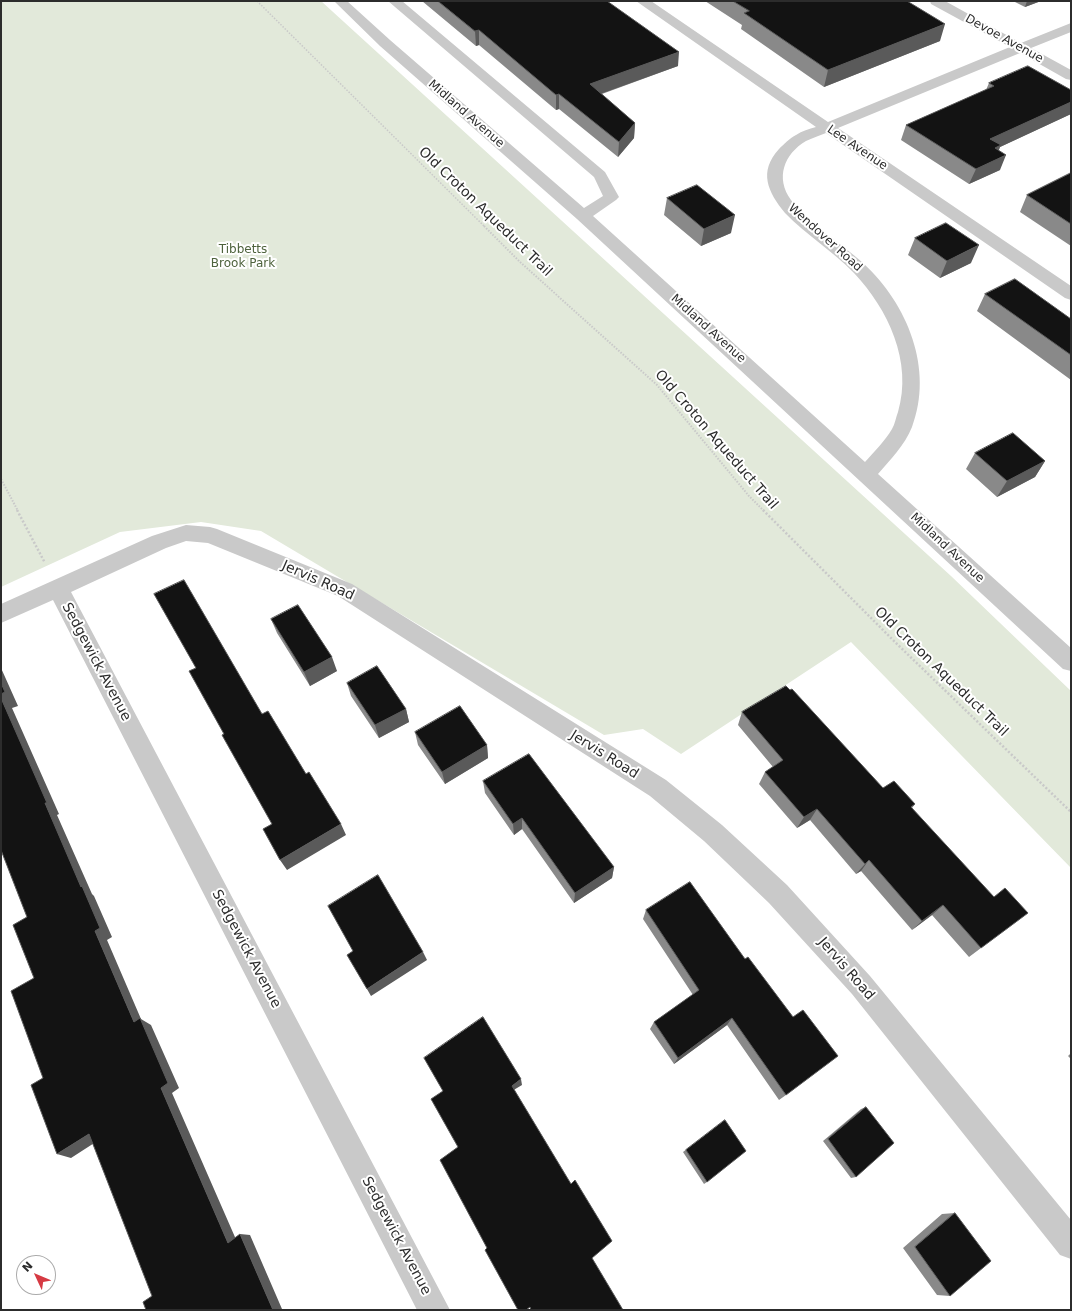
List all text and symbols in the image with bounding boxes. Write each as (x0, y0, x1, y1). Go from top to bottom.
street label: Devoe Avenue (963, 12, 1045, 66)
street label: Midland Avenue (425, 77, 507, 151)
street label: Lee Avenue (824, 123, 890, 173)
street label: Old Croton Aqueduct Trail (415, 144, 555, 280)
street label: Wendover Road (785, 201, 865, 275)
park label: Tibbetts Brook Park (211, 243, 275, 271)
street label: Midland Avenue (668, 292, 748, 366)
street label: Old Croton Aqueduct Trail (651, 367, 781, 513)
street label: Midland Avenue (907, 510, 987, 586)
street label: Jervis Road (279, 558, 357, 604)
street label: Sedgewick Avenue (58, 600, 134, 724)
street label: Old Croton Aqueduct Trail (871, 604, 1011, 740)
street label: Jervis Road (567, 727, 641, 783)
street label: Sedgewick Avenue (208, 887, 284, 1011)
street label: Jervis Road (814, 934, 878, 1004)
street label: Sedgewick Avenue (358, 1174, 434, 1298)
north arrow (16, 1255, 56, 1295)
text: N (20, 1259, 36, 1275)

